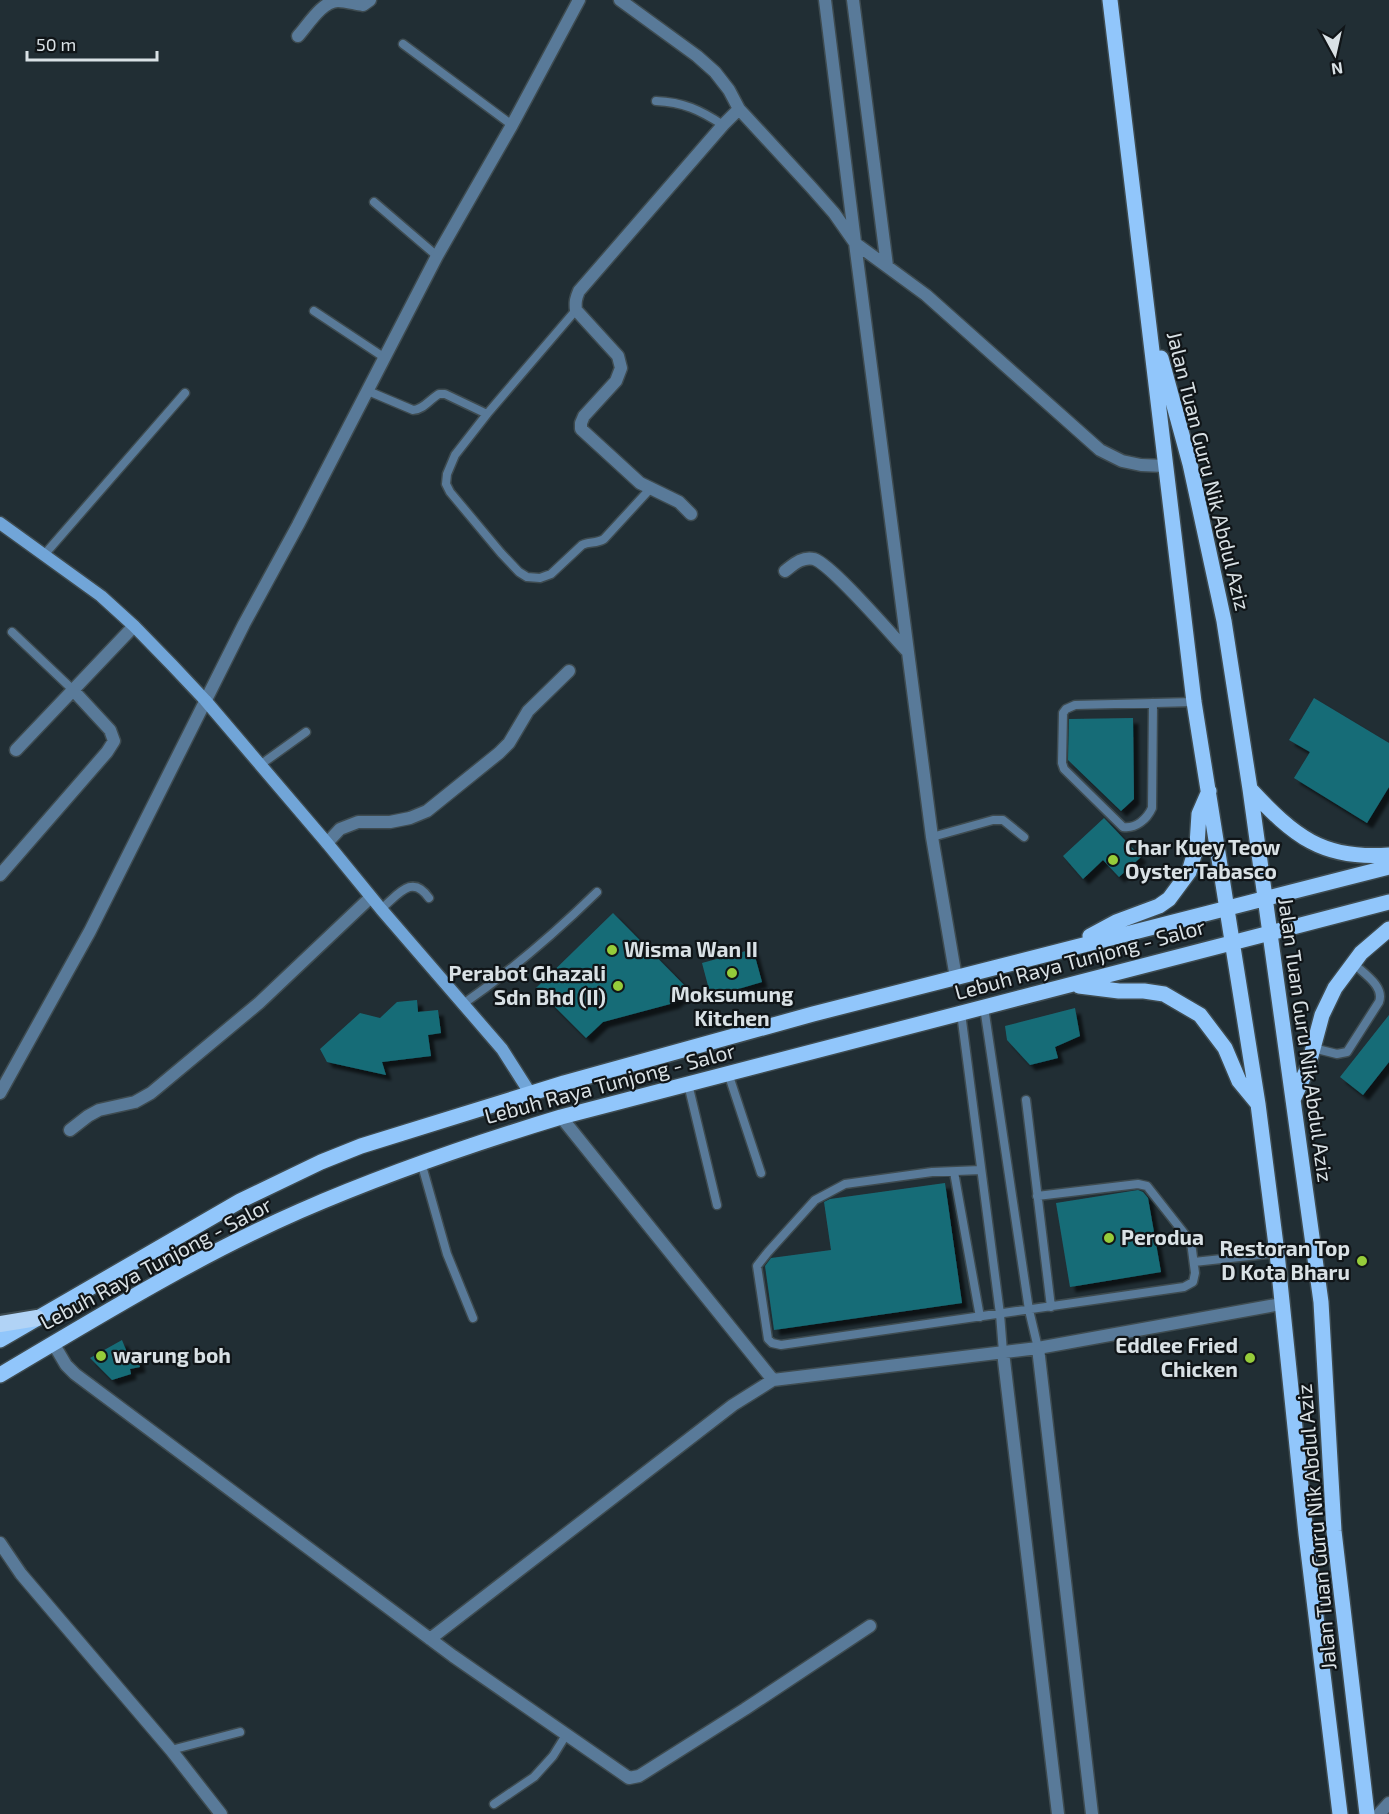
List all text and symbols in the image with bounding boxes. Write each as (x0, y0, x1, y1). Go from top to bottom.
scale bar (27, 24, 158, 62)
north arrow (1305, 24, 1365, 84)
text: 50 m (36, 33, 76, 55)
text: N (1330, 59, 1344, 80)
street label: Jalan Tuan Guru Nik Abdul Aziz (1163, 328, 1256, 613)
place label: Char Kuey Teow Oyster Tabasco (1125, 834, 1281, 884)
marker: Char Kuey Teow Oyster Tabasco (1106, 853, 1120, 867)
street label: Jalan Tuan Guru Nik Abdul Aziz (1274, 896, 1339, 1184)
street label: Lebuh Raya Tunjong - Salor (952, 913, 1208, 1005)
place label: Wisma Wan II (624, 936, 758, 961)
marker: Wisma Wan II (605, 943, 619, 957)
place label: Perabot Ghazali Sdn Bhd (II) (449, 960, 606, 1009)
marker: Moksumung Kitchen (725, 966, 739, 980)
marker: Perabot Ghazali Sdn Bhd (II) (611, 979, 625, 993)
place label: Moksumung Kitchen (671, 981, 793, 1030)
street label: Lebuh Raya Tunjong - Salor (482, 1037, 738, 1129)
street label: Lebuh Raya Tunjong - Salor (35, 1191, 276, 1335)
place label: Perodua (1121, 1224, 1204, 1249)
marker: Perodua (1102, 1231, 1116, 1245)
place label: Restoran Top D Kota Bharu (1219, 1235, 1350, 1284)
marker: Restoran Top D Kota Bharu (1355, 1254, 1369, 1268)
place label: Eddlee Fried Chicken (1115, 1332, 1238, 1381)
place label: warung boh (113, 1342, 231, 1367)
marker: warung boh (94, 1349, 108, 1363)
marker: Eddlee Fried Chicken (1243, 1351, 1257, 1365)
street label: Jalan Tuan Guru Nik Abdul Aziz (1291, 1383, 1340, 1671)

